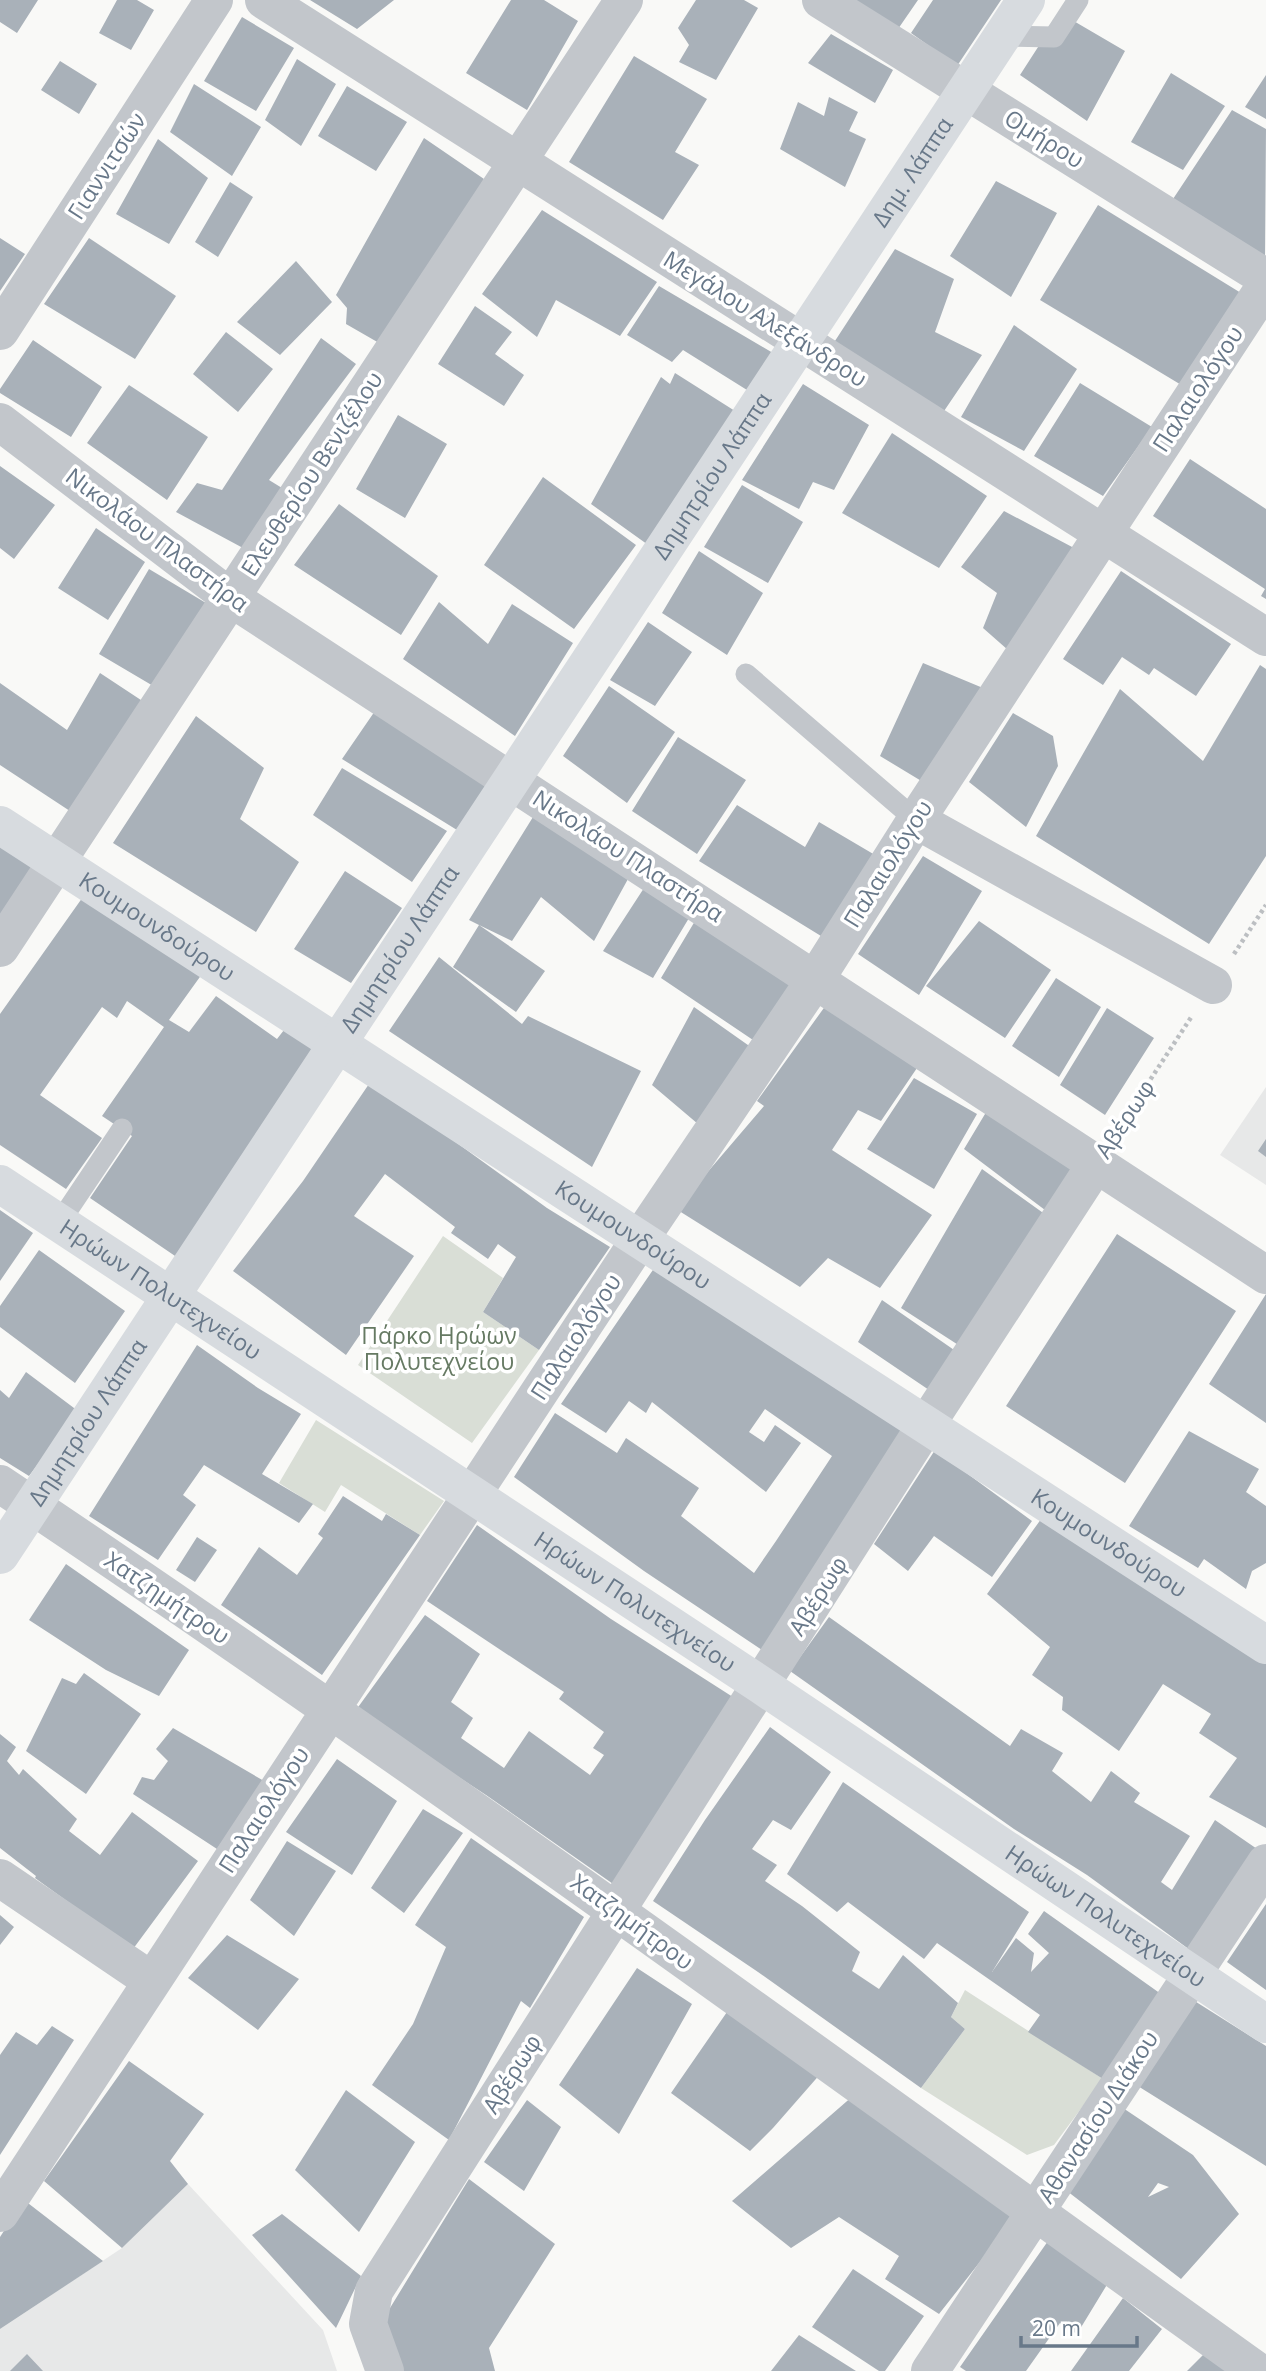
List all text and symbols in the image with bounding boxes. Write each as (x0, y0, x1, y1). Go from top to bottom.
street label: Ομήρου (999, 101, 1090, 175)
street label: Γιαννιτσών (60, 106, 153, 225)
street label: Δημ. Λάππα (864, 110, 960, 233)
street label: Μεγάλου Αλεξάνδρου (658, 242, 873, 394)
street label: Παλαιολόγου (1144, 319, 1250, 458)
street label: Ελευθερίου Βενιζέλου (233, 365, 390, 582)
street label: Δημητρίου Λάππα (644, 385, 778, 565)
street label: Νικολάου Πλαστήρα (60, 460, 256, 619)
street label: Νικολάου Πλαστήρα (527, 781, 730, 929)
street label: Παλαιολόγου (835, 794, 939, 933)
street label: Δημητρίου Λάππα (332, 859, 466, 1038)
street label: Κουμουνδούρου (73, 863, 242, 988)
street label: Αβέρωφ (1087, 1073, 1162, 1164)
street label: Κουμουνδούρου (549, 1172, 718, 1296)
street label: Ηρώων Πολυτεχνείου (54, 1211, 268, 1367)
street label: Παλαιολόγου (522, 1267, 628, 1406)
park label: Πάρκο Ηρώων Πολυτεχνείου (361, 1319, 517, 1377)
street label: Δημητρίου Λάππα (20, 1332, 154, 1512)
street label: Κουμουνδούρου (1025, 1480, 1193, 1605)
street label: Ηρώων Πολυτεχνείου (528, 1523, 742, 1679)
street label: Χατζημήτρου (99, 1544, 236, 1651)
street label: Αβέρωφ (780, 1550, 854, 1641)
street label: Παλαιολόγου (210, 1740, 316, 1879)
street label: Ηρώων Πολυτεχνείου (999, 1837, 1213, 1994)
street label: Χατζημήτρου (565, 1866, 700, 1977)
street label: Αθανασίου Διάκου (1029, 2024, 1165, 2209)
street label: Αβέρωφ (474, 2028, 548, 2119)
scale bar (1021, 2304, 1136, 2348)
text: 20 m (1032, 2314, 1081, 2342)

